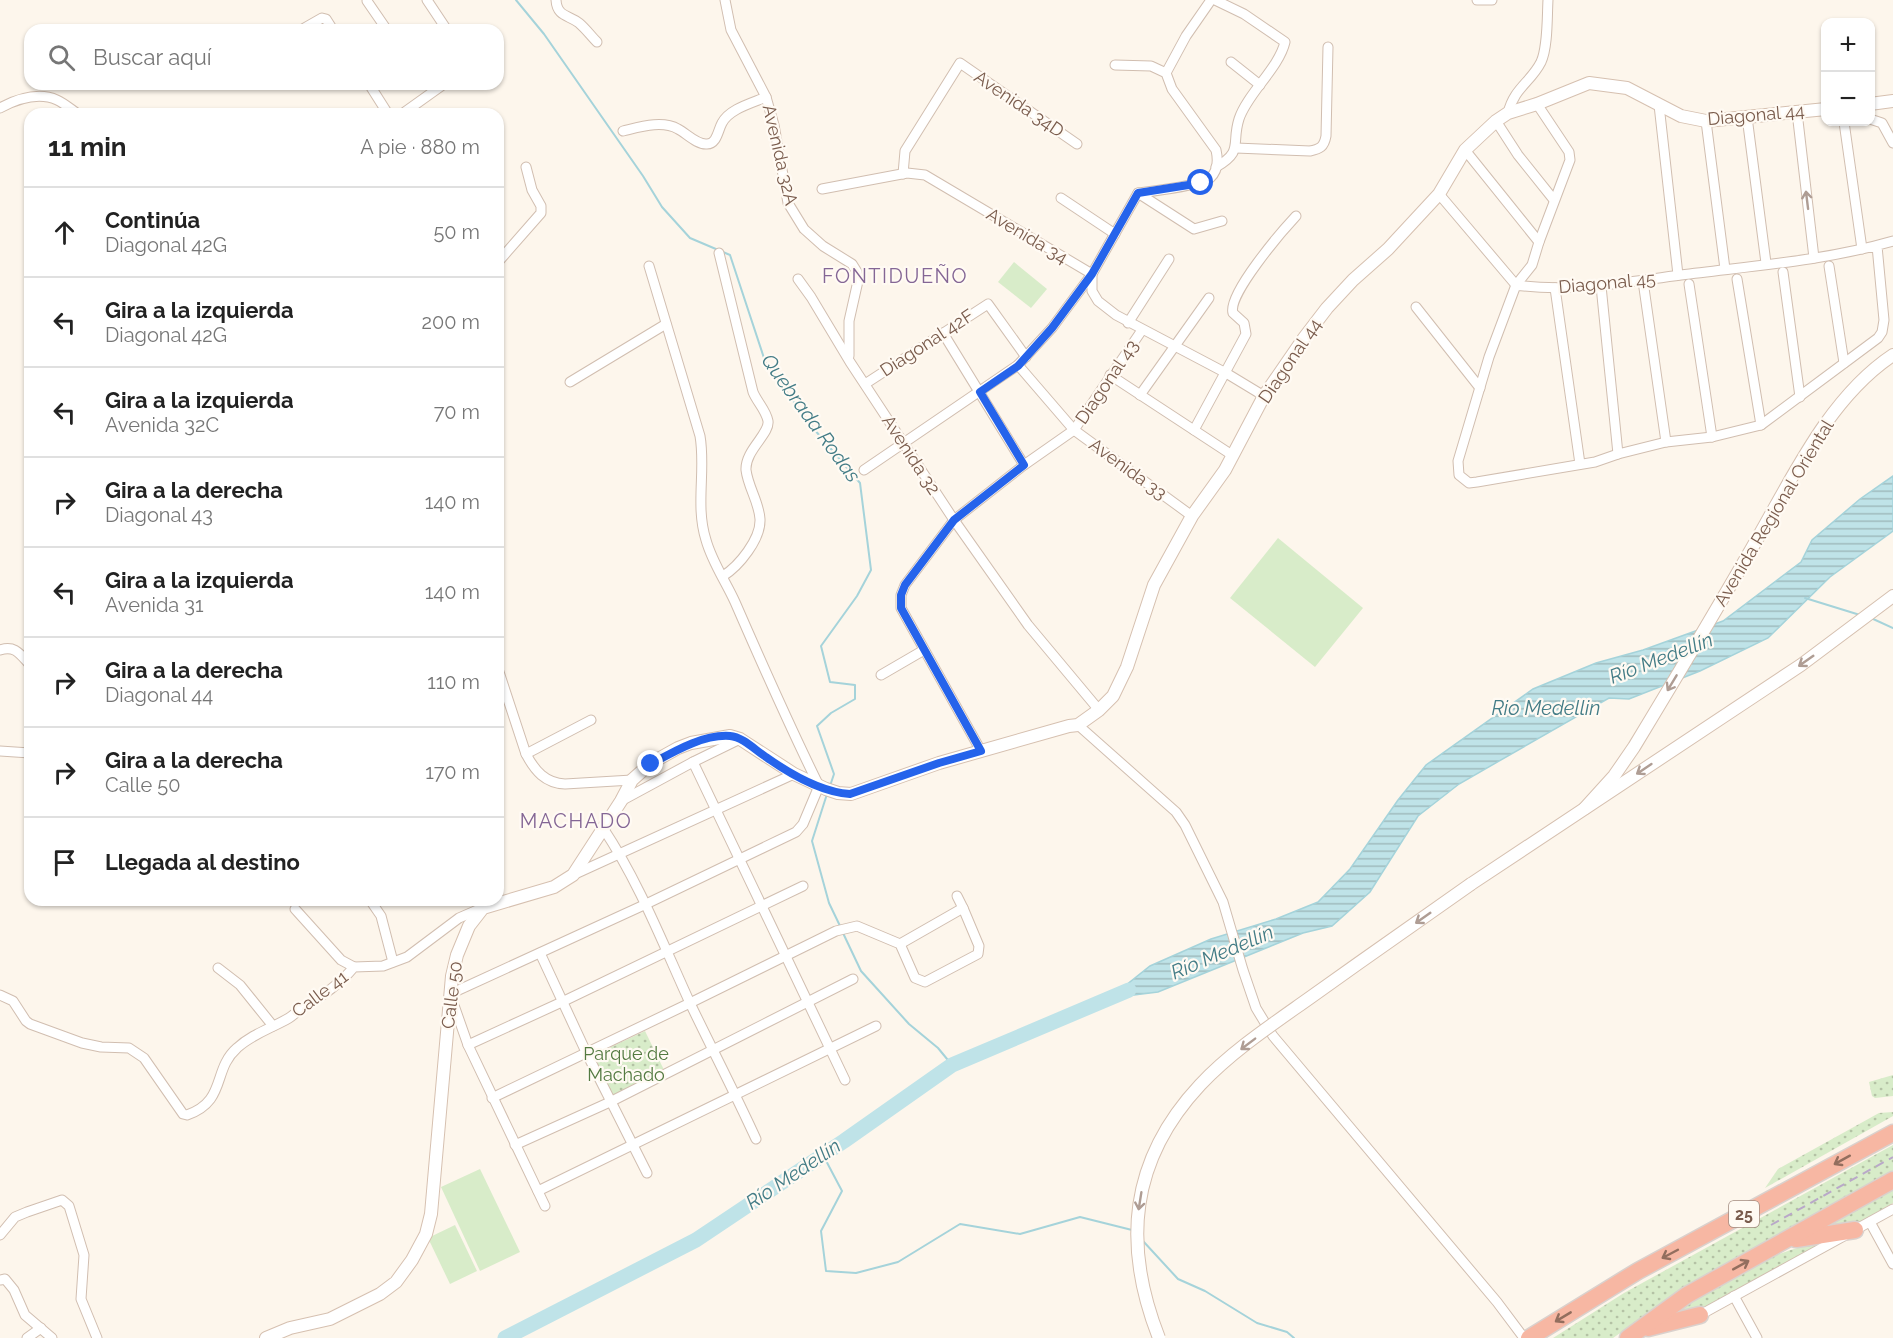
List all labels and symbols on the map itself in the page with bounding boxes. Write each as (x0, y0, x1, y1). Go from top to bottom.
street label: Avenida 34D (970, 66, 1068, 141)
street label: Diagonal 44 (1707, 100, 1806, 129)
street label: Avenida 32A (759, 103, 802, 207)
route start (1187, 169, 1213, 195)
one-way arrow (1802, 190, 1813, 210)
street label: Avenida 34 (983, 203, 1072, 268)
district label: FONTIDUEÑO (822, 264, 968, 288)
street label: Diagonal 45 (1558, 268, 1657, 297)
street label: Diagonal 42F (876, 305, 978, 381)
street label: Diagonal 44 (1254, 314, 1326, 407)
street label: Diagonal 43 (1071, 336, 1142, 428)
water label: Quebrada Rodas (756, 349, 866, 487)
street label: Avenida 32 (878, 411, 945, 498)
street label: Avenida Regional Oriental (1709, 416, 1838, 610)
street label: Avenida 33 (1085, 433, 1171, 504)
water label: Río Medellín (1606, 627, 1716, 689)
one-way arrow (1799, 654, 1815, 667)
one-way arrow (1666, 674, 1677, 692)
water label: Rio Medellin (1491, 696, 1601, 720)
route end (637, 750, 663, 776)
one-way arrow (1636, 763, 1653, 775)
district label: MACHADO (520, 809, 632, 833)
one-way arrow (1415, 912, 1431, 924)
water label: Río Medellín (1167, 920, 1277, 984)
street label: Calle 50 (437, 960, 466, 1030)
street label: Calle 41 (288, 966, 352, 1021)
one-way arrow (1240, 1038, 1256, 1051)
park label: Parque de Machado (583, 1043, 669, 1085)
water label: Río Medellín (741, 1134, 845, 1214)
one-way arrow (1833, 1155, 1850, 1167)
one-way arrow (1134, 1190, 1145, 1210)
road number: 25 (1729, 1201, 1759, 1227)
one-way arrow (1662, 1249, 1680, 1260)
one-way arrow (1732, 1259, 1749, 1271)
one-way arrow (1555, 1312, 1572, 1324)

